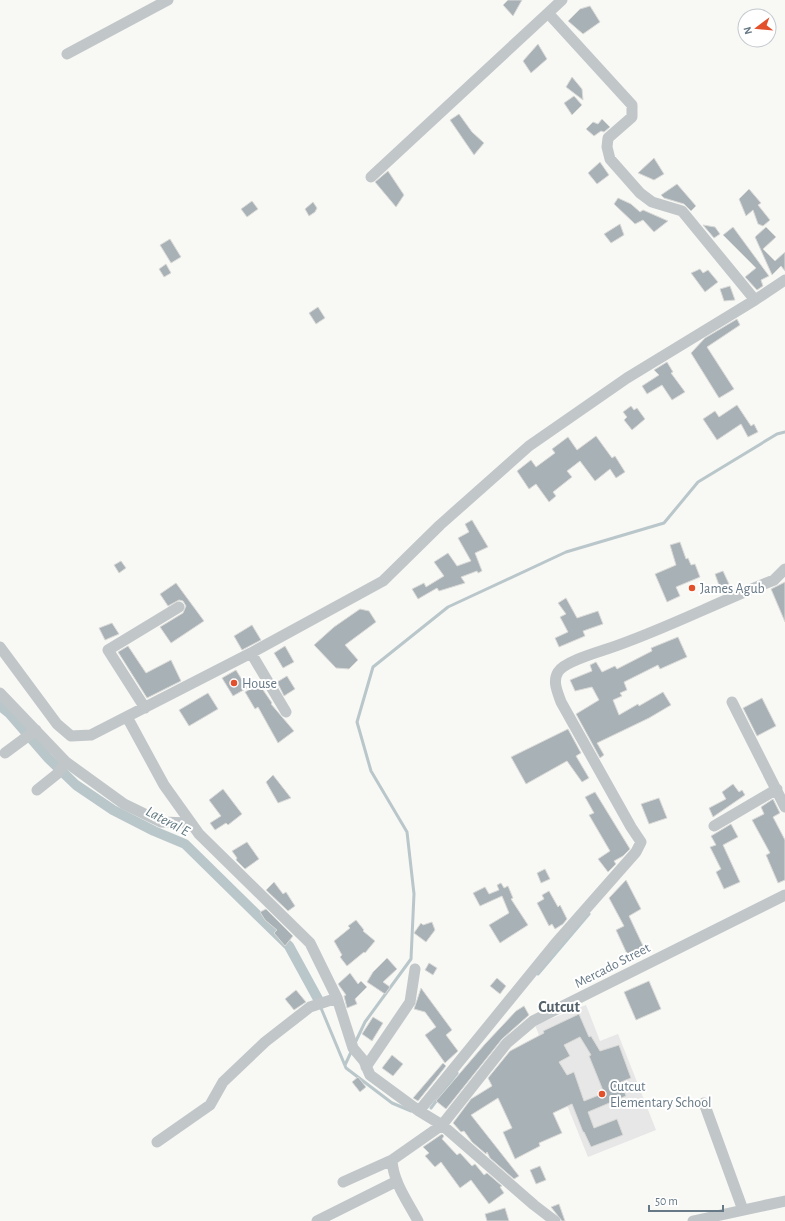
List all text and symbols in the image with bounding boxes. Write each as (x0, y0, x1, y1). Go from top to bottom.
north arrow (737, 8, 777, 48)
text: N (742, 25, 754, 36)
place label: James Agub (700, 582, 765, 596)
marker: James Agub (687, 583, 697, 593)
place label: House (242, 677, 277, 691)
marker: House (229, 678, 239, 688)
water label: Lateral E (143, 804, 193, 840)
street label: Mercado Street (572, 941, 653, 991)
district label: Cutcut (538, 999, 580, 1015)
place label: Cutcut Elementary School (610, 1080, 712, 1110)
marker: Cutcut Elementary School (597, 1089, 607, 1099)
scale bar (649, 1187, 723, 1213)
text: 50 m (655, 1195, 678, 1207)

